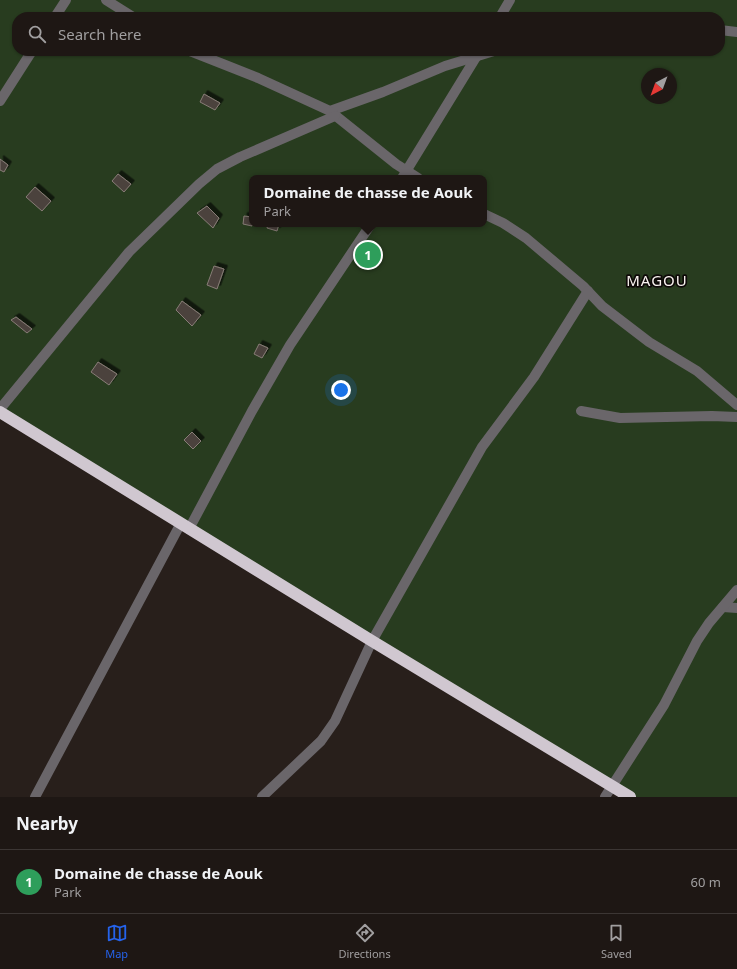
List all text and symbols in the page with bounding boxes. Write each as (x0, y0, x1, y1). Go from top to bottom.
search box (12, 12, 725, 56)
icon: search (26, 23, 48, 45)
text: Search here (58, 24, 141, 44)
north arrow (641, 68, 677, 104)
popup (249, 175, 487, 227)
text: Domaine de chasse de Aouk (264, 182, 472, 202)
text: Park (264, 202, 291, 220)
pin: 1 (355, 240, 381, 270)
district label: MAGOU (626, 270, 688, 290)
your location (331, 380, 351, 400)
text: Nearby (16, 812, 78, 835)
text: Domaine de chasse de Aouk (54, 863, 263, 883)
text: 1 (25, 873, 33, 891)
text: 60 m (691, 873, 721, 891)
text: Park (54, 883, 81, 901)
tab: Map (105, 922, 128, 961)
tab: Directions (338, 922, 391, 961)
tab: Saved (601, 922, 632, 961)

